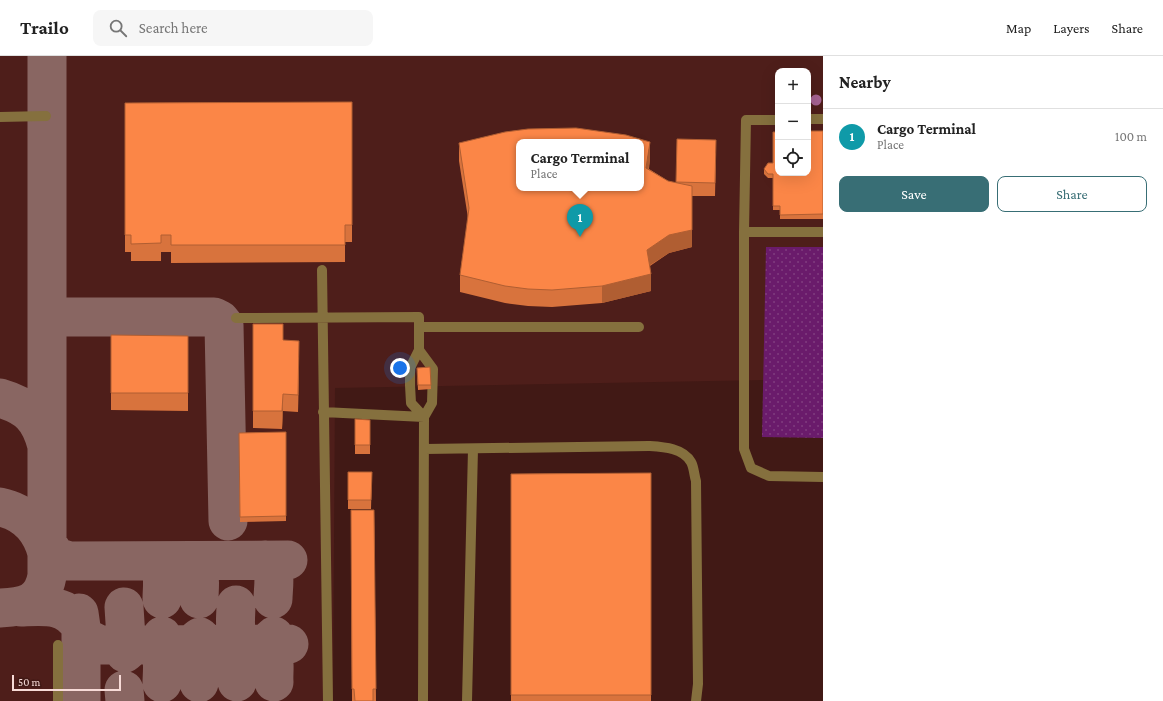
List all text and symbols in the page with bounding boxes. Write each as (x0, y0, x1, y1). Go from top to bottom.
search box (93, 10, 373, 46)
text: Trailo (20, 17, 69, 38)
icon: search (107, 17, 129, 39)
text: Search here (139, 20, 208, 36)
text: Map (1006, 20, 1031, 36)
text: Layers (1053, 20, 1090, 36)
text: Share (1112, 20, 1143, 36)
map controls (775, 68, 811, 176)
button: + (775, 68, 811, 104)
text: Nearby (839, 73, 891, 92)
button: − (775, 104, 811, 140)
text: Cargo Terminal (877, 121, 976, 137)
text: 1 (850, 129, 854, 144)
text: 100 m (1115, 129, 1147, 144)
text: Place (877, 137, 904, 152)
popup (516, 139, 644, 191)
button: locate (775, 140, 811, 176)
text: Cargo Terminal (531, 150, 629, 166)
text: Place (531, 166, 558, 181)
button: Save (839, 176, 989, 212)
button: Share (997, 176, 1147, 212)
pin: 1 (567, 204, 593, 237)
your location (390, 358, 410, 378)
scale bar (12, 673, 121, 692)
text: 50 m (18, 676, 40, 688)

